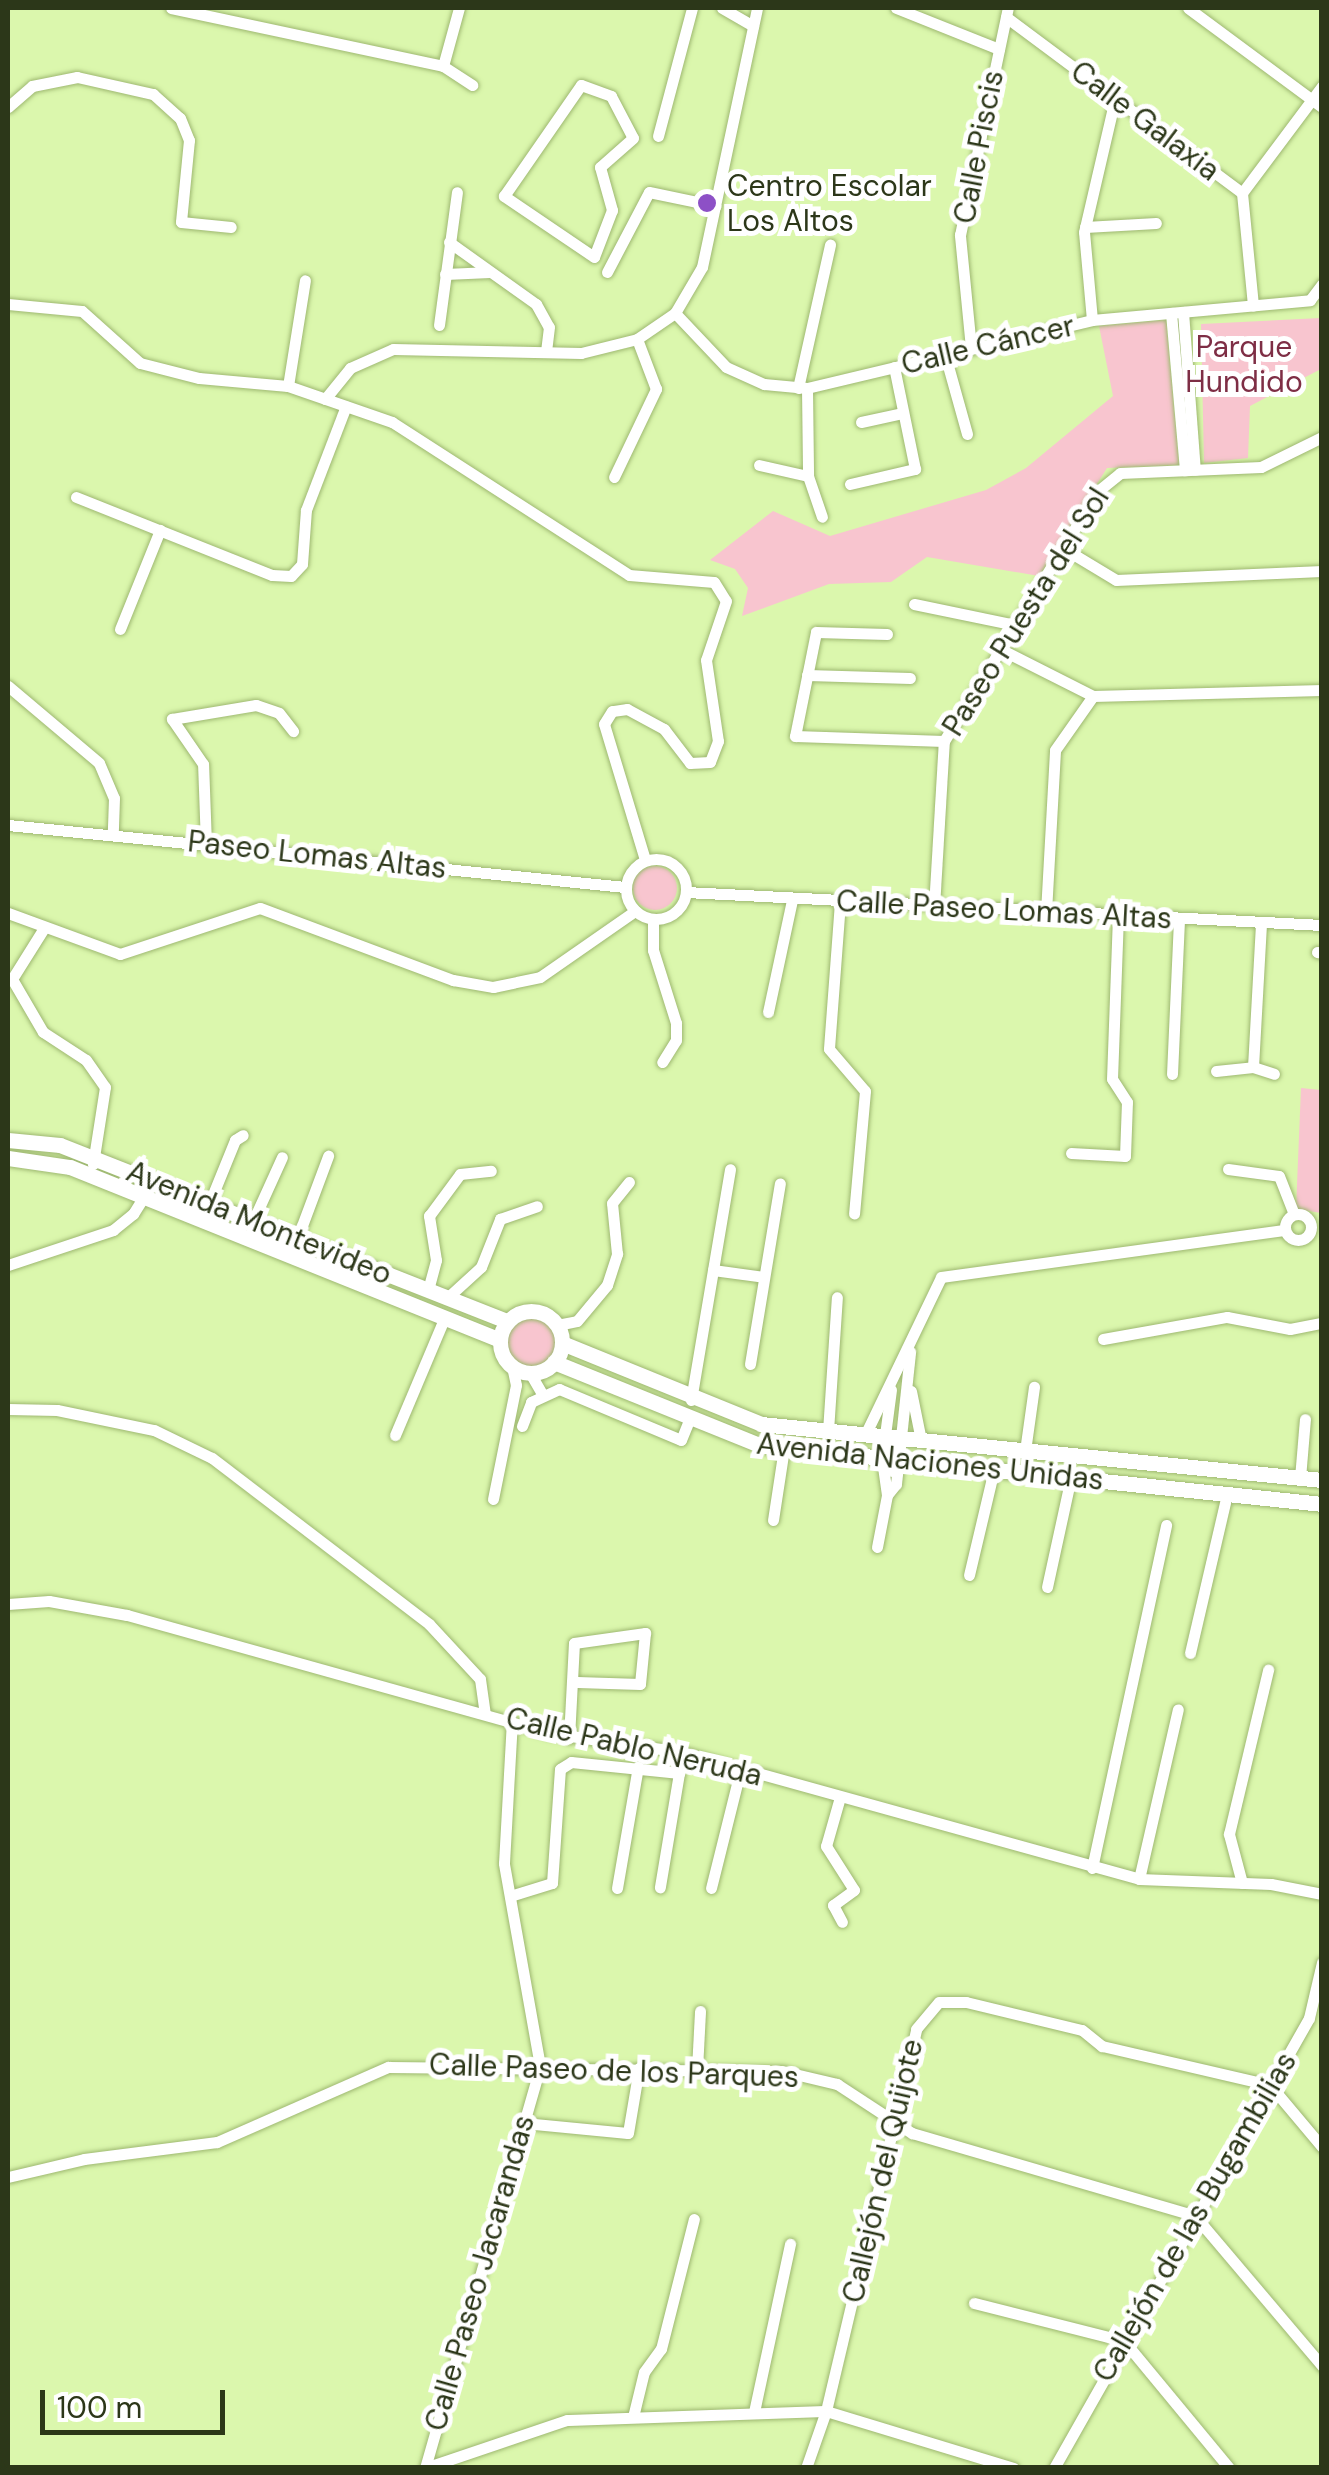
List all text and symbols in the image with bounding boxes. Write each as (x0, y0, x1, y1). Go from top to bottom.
street label: Calle Galaxia (1064, 53, 1226, 189)
street label: Calle Piscis (947, 67, 1011, 227)
place label: Centro Escolar Los Altos (727, 168, 932, 238)
marker: Centro Escolar Los Altos (696, 192, 718, 214)
street label: Calle Cáncer (898, 308, 1078, 382)
park label: Parque Hundido (1185, 329, 1303, 400)
street label: Paseo Puesta del Sol (935, 481, 1117, 743)
street label: Paseo Lomas Altas (186, 824, 448, 886)
street label: Calle Paseo Lomas Altas (835, 883, 1173, 937)
street label: Avenida Montevideo (121, 1153, 397, 1293)
street label: Avenida Naciones Unidas (755, 1426, 1105, 1498)
street label: Calle Pablo Neruda (502, 1700, 766, 1794)
street label: Callejón del Quijote (835, 2036, 931, 2306)
street label: Callejón de las Bugambilias (1086, 2046, 1304, 2388)
street label: Calle Paseo de los Parques (428, 2047, 800, 2095)
street label: Calle Paseo Jacarandas (418, 2111, 542, 2435)
scale bar (45, 2370, 230, 2432)
text: 100 m (57, 2388, 142, 2427)

